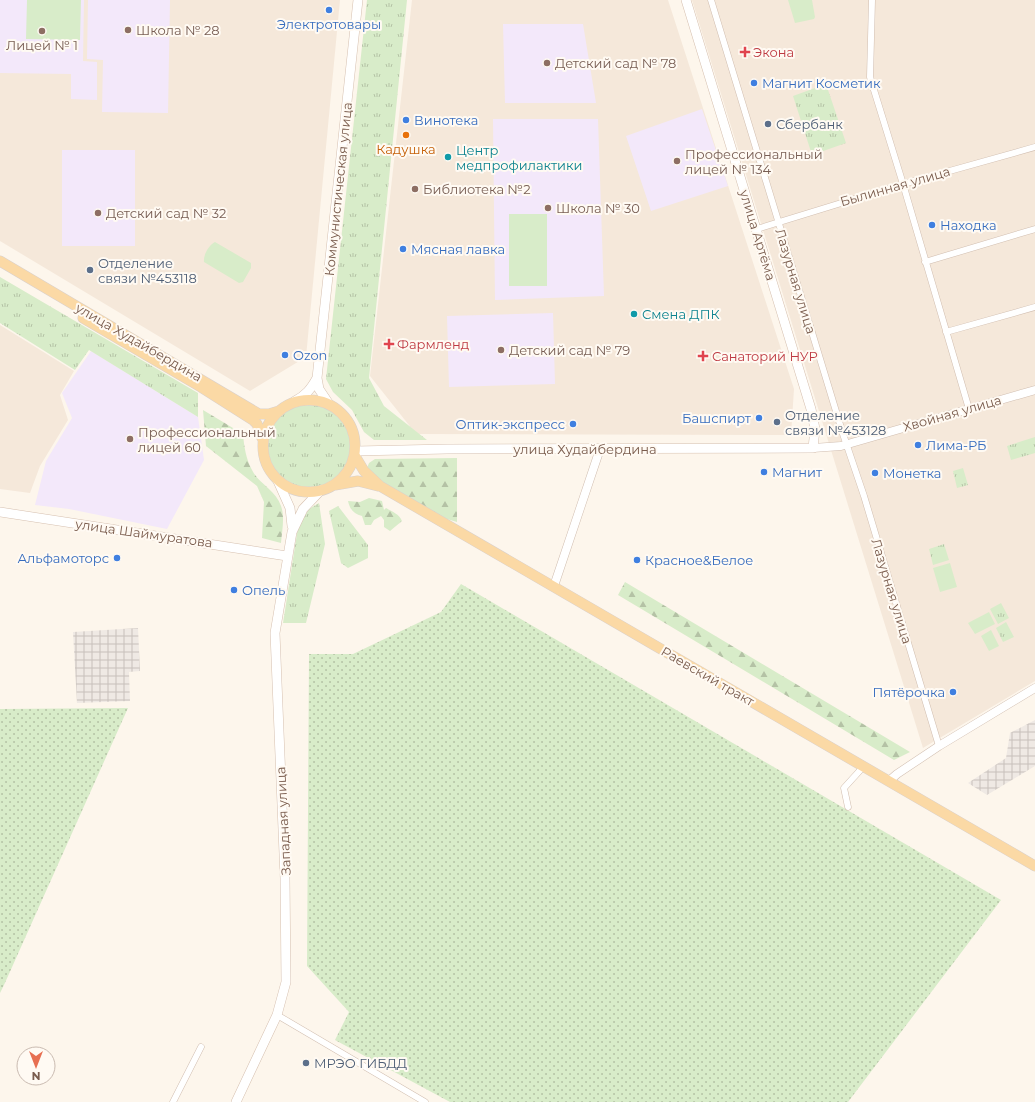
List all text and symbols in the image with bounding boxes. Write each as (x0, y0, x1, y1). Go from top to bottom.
marker: Электротовары (324, 5, 334, 15)
place label: Электротовары (277, 16, 381, 32)
place label: Школа № 28 (136, 22, 220, 38)
marker: Школа № 28 (123, 25, 133, 35)
marker: Лицей № 1 (37, 26, 47, 36)
place label: Лицей № 1 (6, 37, 78, 53)
place label: Экона (753, 44, 794, 60)
marker: Экона (740, 47, 750, 57)
place label: Детский сад № 78 (555, 55, 676, 71)
marker: Детский сад № 78 (542, 58, 552, 68)
place label: Магнит Косметик (762, 75, 881, 91)
marker: Магнит Косметик (749, 78, 759, 88)
street label: Коммунистическая улица (321, 101, 355, 277)
place label: Винотека (414, 112, 478, 128)
marker: Винотека (401, 115, 411, 125)
place label: Сбербанк (776, 116, 843, 132)
marker: Сбербанк (763, 119, 773, 129)
marker: Кадушка (401, 130, 411, 140)
place label: Кадушка (376, 141, 436, 157)
place label: Центр медпрофилактики (456, 142, 583, 173)
place label: Профессиональный лицей № 134 (685, 146, 823, 177)
marker: Центр медпрофилактики (443, 152, 453, 162)
marker: Профессиональный лицей № 134 (672, 156, 682, 166)
street label: Былинная улица (838, 163, 952, 209)
place label: Библиотека №2 (423, 181, 531, 197)
marker: Библиотека №2 (410, 184, 420, 194)
street label: улица Артёма (736, 187, 779, 282)
place label: Школа № 30 (556, 200, 640, 216)
marker: Школа № 30 (543, 203, 553, 213)
place label: Детский сад № 32 (106, 205, 226, 221)
marker: Детский сад № 32 (93, 208, 103, 218)
place label: Находка (940, 217, 997, 233)
marker: Находка (927, 220, 937, 230)
street label: Лазурная улица (772, 226, 820, 336)
place label: Мясная лавка (411, 241, 505, 257)
marker: Мясная лавка (398, 244, 408, 254)
place label: Отделение связи №453118 (98, 255, 197, 286)
marker: Отделение связи №453118 (85, 265, 95, 275)
street label: улица Худайбердина (72, 299, 205, 385)
place label: Смена ДПК (642, 306, 720, 322)
marker: Смена ДПК (629, 309, 639, 319)
place label: Фармленд (397, 336, 469, 352)
marker: Фармленд (384, 339, 394, 349)
place label: Детский сад № 79 (509, 342, 630, 358)
marker: Детский сад № 79 (496, 345, 506, 355)
place label: Ozon (293, 347, 327, 363)
place label: Санаторий НУР (712, 348, 818, 364)
marker: Ozon (280, 350, 290, 360)
marker: Санаторий НУР (697, 350, 709, 362)
street label: Хвойная улица (901, 391, 1003, 435)
place label: Отделение связи №453128 (785, 407, 886, 438)
place label: Башспирт (682, 410, 752, 426)
marker: Башспирт (754, 413, 764, 423)
place label: Оптик-экспресс (456, 416, 565, 432)
marker: Отделение связи №453128 (772, 417, 782, 427)
marker: Оптик-экспресс (568, 419, 578, 429)
place label: Профессиональный лицей 60 (138, 424, 276, 455)
marker: Профессиональный лицей 60 (125, 434, 135, 444)
place label: Лима-РБ (926, 437, 987, 453)
marker: Лима-РБ (913, 440, 923, 450)
street label: улица Худайбердина (512, 441, 657, 457)
place label: Магнит (772, 464, 823, 480)
place label: Монетка (883, 465, 941, 481)
marker: Магнит (759, 467, 769, 477)
marker: Монетка (870, 468, 880, 478)
street label: улица Шаймуратова (73, 515, 214, 551)
street label: Лазурная улица (868, 536, 916, 646)
place label: Альфамоторс (17, 550, 109, 566)
place label: Красное&Белое (645, 552, 753, 568)
marker: Альфамоторс (112, 553, 122, 563)
marker: Красное&Белое (632, 555, 642, 565)
place label: Опель (242, 582, 285, 598)
marker: Опель (229, 585, 239, 595)
street label: Раевский тракт (659, 643, 758, 710)
place label: Пятёрочка (873, 684, 945, 700)
marker: Пятёрочка (948, 687, 958, 697)
street label: Западная улица (272, 766, 294, 876)
north arrow (16, 1046, 56, 1086)
place label: МРЭО ГИБДД (314, 1055, 407, 1071)
marker: МРЭО ГИБДД (301, 1058, 311, 1068)
text: N (32, 1069, 40, 1083)

